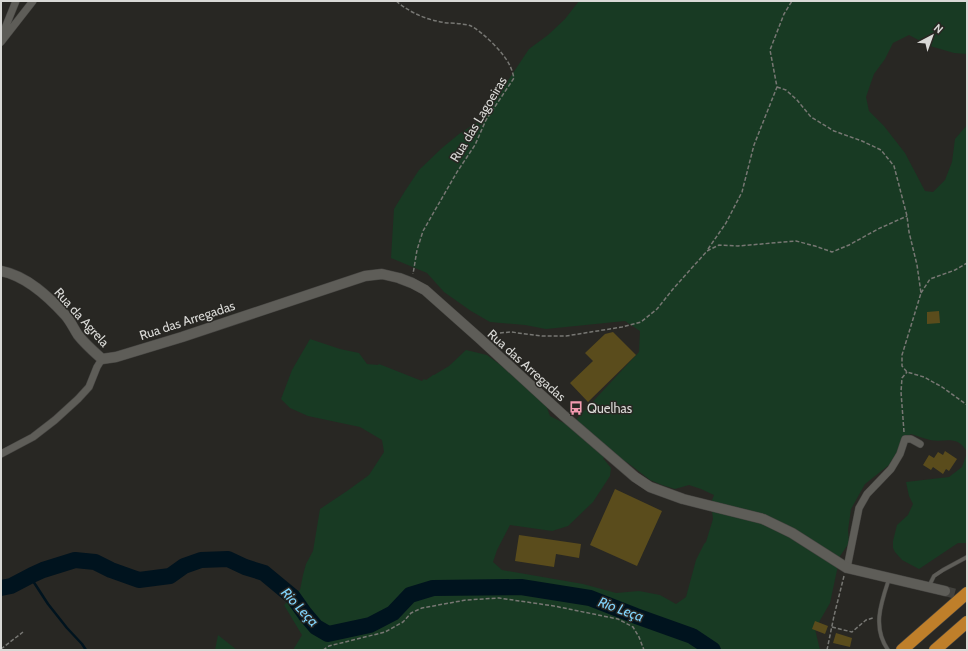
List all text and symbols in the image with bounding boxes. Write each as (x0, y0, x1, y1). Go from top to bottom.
north arrow (912, 16, 952, 56)
text: N (931, 21, 946, 36)
street label: Rua das Lagoeiras (446, 73, 510, 165)
street label: Rua da Agrela (51, 284, 113, 351)
street label: Rua das Arregadas (137, 297, 237, 343)
street label: Rua das Arregadas (485, 326, 570, 405)
bus stop icon: Quelhas (568, 400, 584, 416)
place label: Quelhas (587, 400, 633, 416)
water label: Rio Leça (277, 584, 323, 630)
water label: Rio Leça (596, 593, 646, 625)

